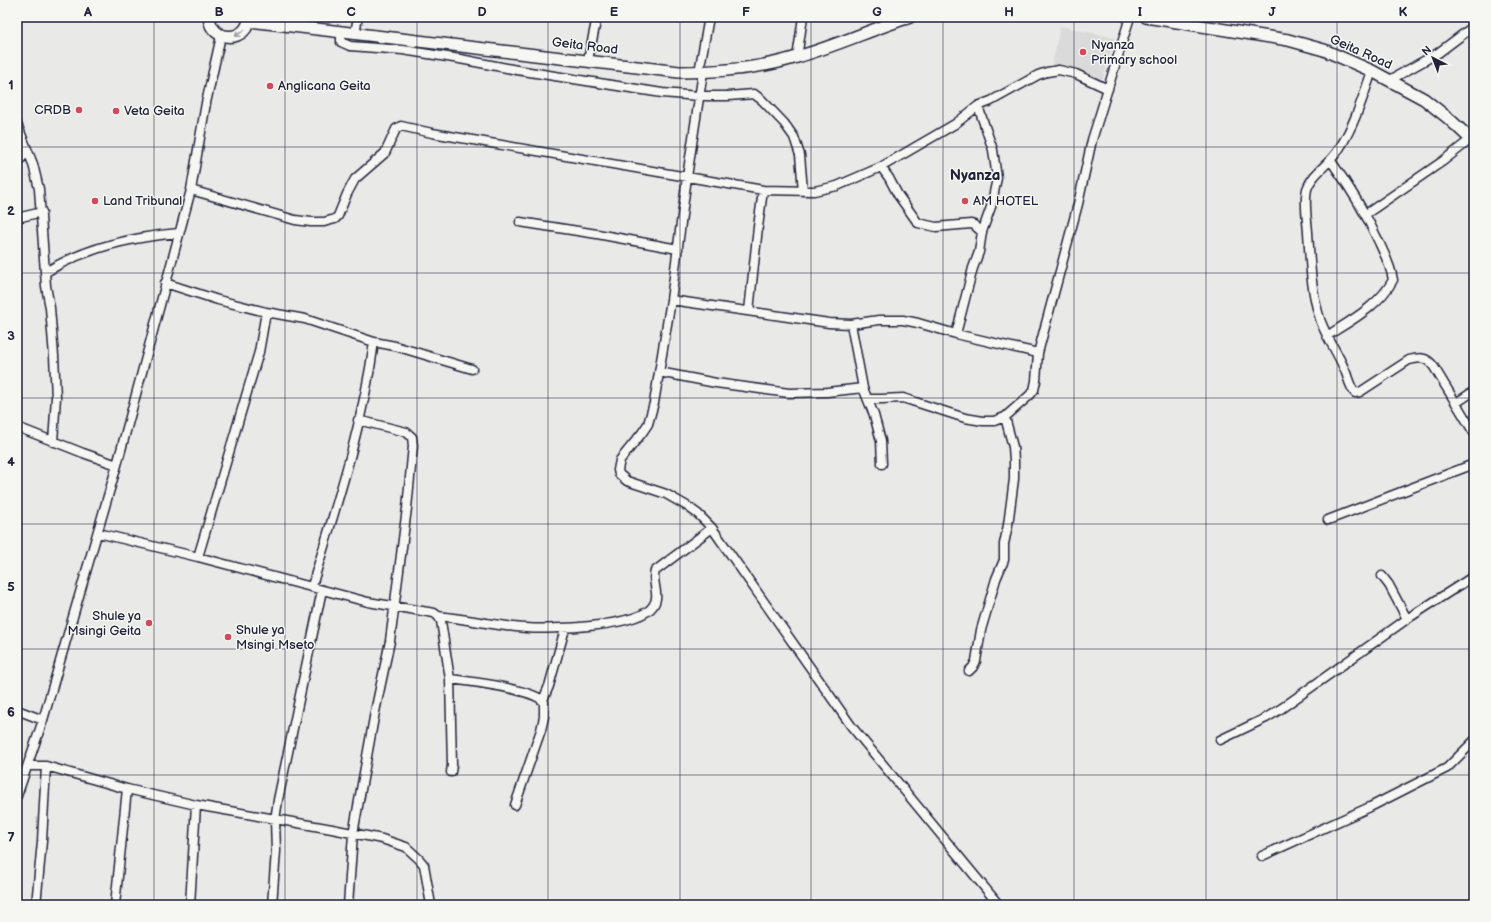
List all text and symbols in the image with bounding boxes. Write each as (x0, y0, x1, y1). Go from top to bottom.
text: A (83, 4, 92, 20)
text: B (214, 4, 224, 20)
text: C (346, 4, 356, 20)
text: D (477, 4, 487, 20)
text: E (610, 4, 619, 20)
text: F (742, 4, 750, 20)
text: G (872, 4, 882, 20)
text: H (1004, 4, 1014, 20)
text: I (1138, 4, 1142, 20)
text: J (1268, 4, 1276, 20)
text: K (1399, 4, 1408, 20)
one-way arrow (234, 28, 245, 37)
street label: Geita Road (1327, 31, 1395, 73)
street label: Geita Road (551, 34, 619, 58)
place label: Nyanza Primary school (1091, 37, 1177, 68)
north arrow (1413, 38, 1453, 78)
text: N (1419, 43, 1434, 59)
marker: Nyanza Primary school (1078, 47, 1088, 57)
text: 1 (8, 77, 14, 93)
place label: Anglicana Geita (278, 78, 371, 94)
marker: Anglicana Geita (265, 81, 275, 91)
place label: CRDB (34, 102, 71, 118)
place label: Veta Geita (124, 103, 185, 119)
marker: CRDB (74, 105, 84, 115)
marker: Veta Geita (111, 106, 121, 116)
district label: Nyanza (950, 166, 1000, 185)
place label: Land Tribunal (103, 193, 182, 209)
place label: AM HOTEL (973, 193, 1039, 209)
marker: Land Tribunal (90, 196, 100, 206)
marker: AM HOTEL (960, 196, 970, 206)
text: 2 (7, 203, 15, 219)
text: 3 (7, 328, 15, 344)
text: 4 (7, 454, 15, 470)
text: 5 (7, 579, 15, 595)
place label: Shule ya Msingi Geita (67, 608, 141, 639)
marker: Shule ya Msingi Geita (144, 618, 154, 628)
place label: Shule ya Msingi Mseto (236, 622, 314, 653)
marker: Shule ya Msingi Mseto (223, 632, 233, 642)
text: 6 (7, 704, 15, 720)
text: 7 (7, 830, 15, 846)

